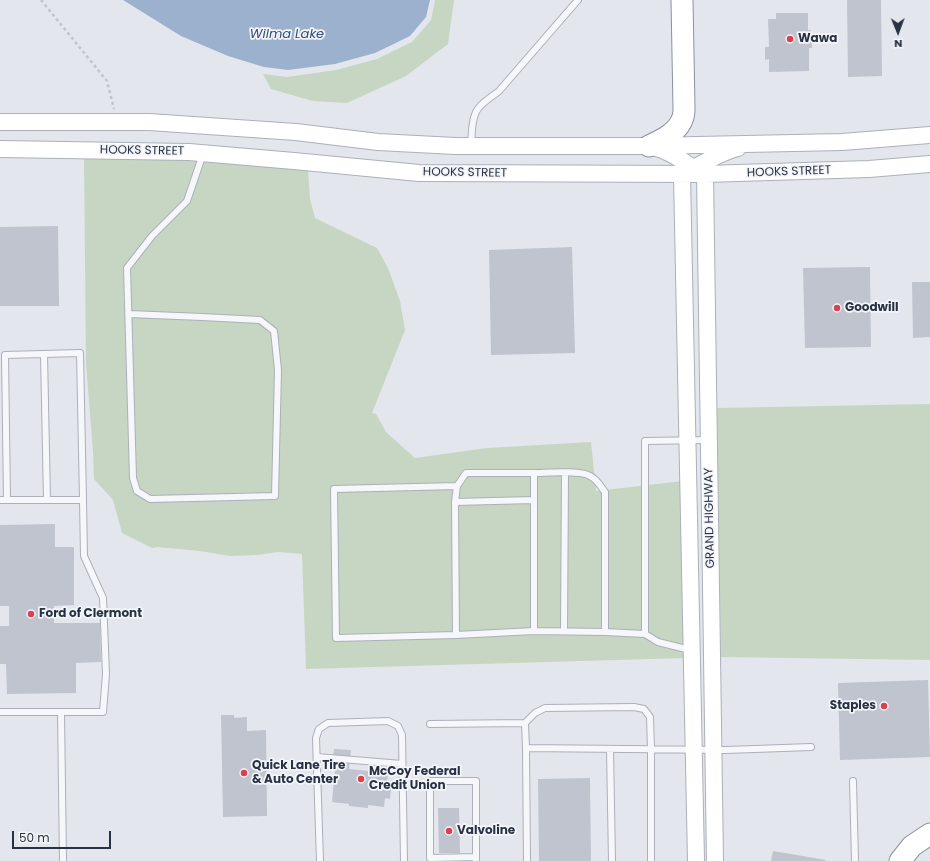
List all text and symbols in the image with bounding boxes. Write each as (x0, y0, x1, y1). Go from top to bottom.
north arrow (878, 12, 918, 52)
water label: Wilma Lake (250, 27, 324, 43)
place label: Wawa (798, 32, 837, 46)
marker: Wawa (785, 34, 795, 44)
text: N (894, 36, 902, 52)
street label: HOOKS STREET (100, 143, 184, 159)
street label: HOOKS STREET (747, 163, 831, 181)
street label: HOOKS STREET (423, 165, 507, 181)
place label: Goodwill (845, 301, 899, 315)
marker: Goodwill (832, 303, 842, 313)
street label: GRAND HIGHWAY (702, 468, 718, 568)
place label: Ford of Clermont (39, 607, 142, 621)
marker: Ford of Clermont (26, 609, 36, 619)
place label: Staples (830, 699, 876, 713)
marker: Staples (879, 701, 889, 711)
place label: Quick Lane Tire & Auto Center (252, 759, 345, 787)
place label: McCoy Federal Credit Union (369, 765, 461, 793)
marker: Quick Lane Tire & Auto Center (239, 768, 249, 778)
marker: McCoy Federal Credit Union (356, 774, 366, 784)
scale bar (14, 823, 113, 849)
place label: Valvoline (457, 824, 515, 838)
marker: Valvoline (444, 826, 454, 836)
text: 50 m (19, 829, 50, 846)

